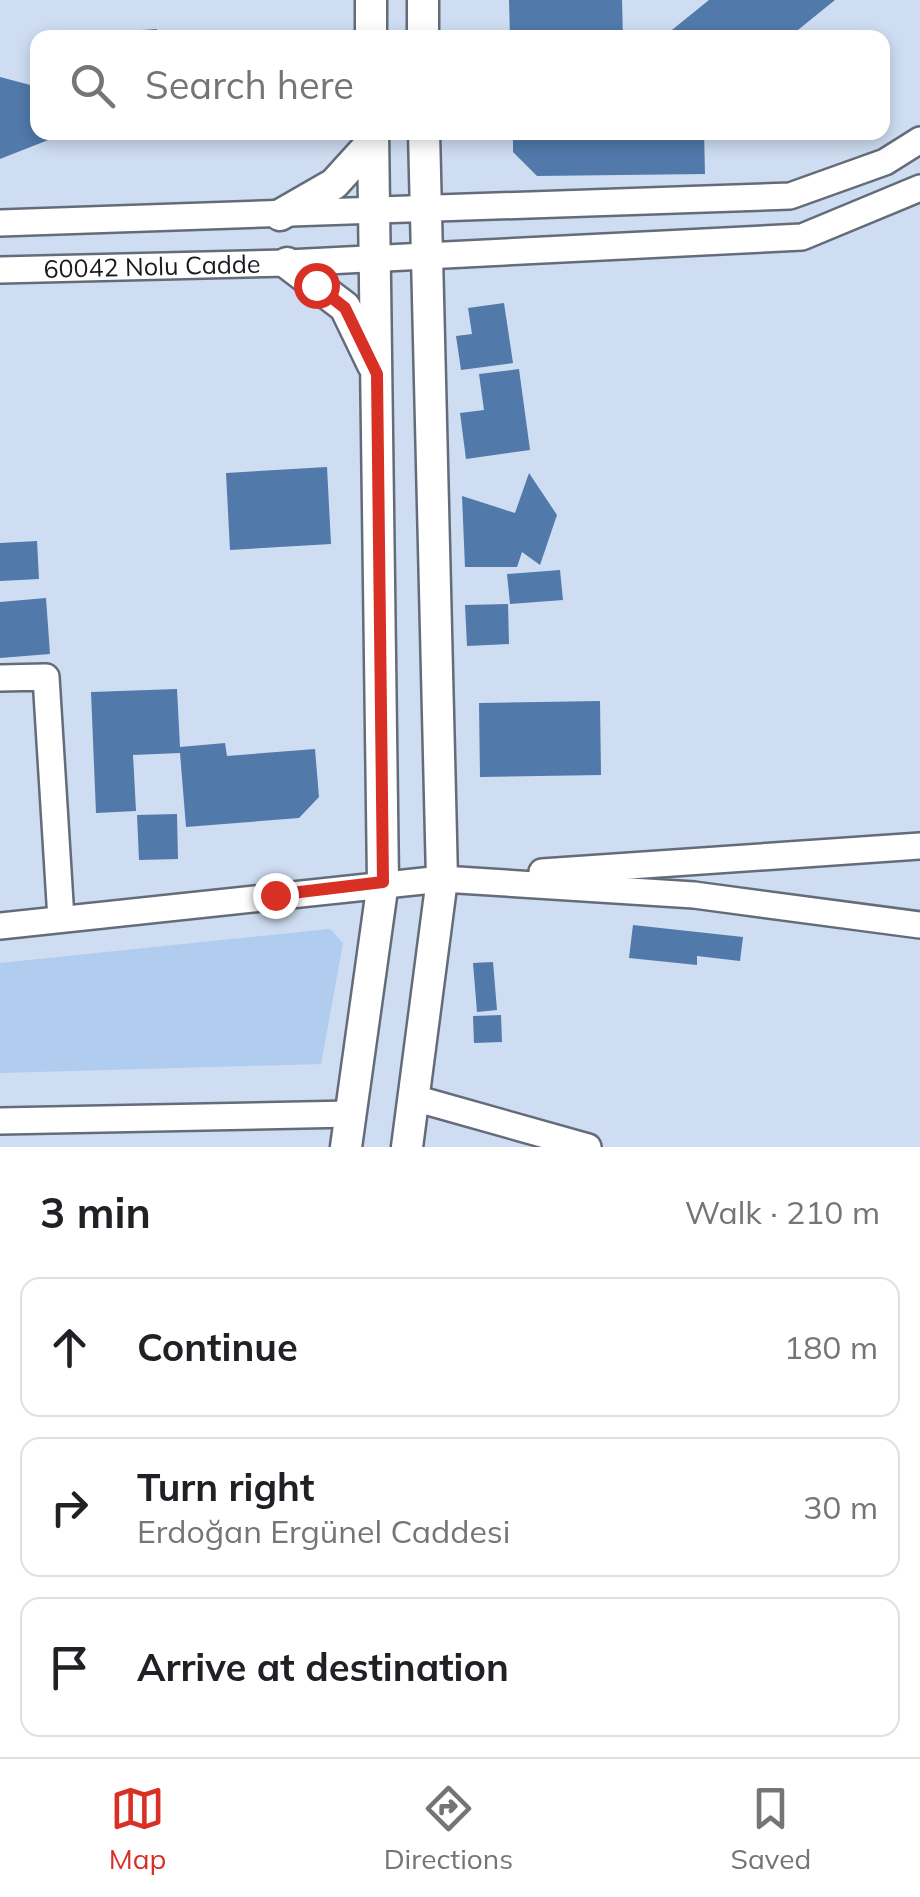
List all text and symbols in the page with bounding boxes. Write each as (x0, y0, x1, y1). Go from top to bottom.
search box (30, 30, 890, 140)
icon: search (65, 58, 120, 113)
text: Search here (145, 61, 354, 109)
street label: 60042 Nolu Cadde (43, 248, 261, 284)
route start (294, 263, 340, 309)
route end (253, 873, 299, 919)
text: 3 min (40, 1186, 151, 1239)
text: Walk · 210 m (685, 1192, 880, 1232)
icon: ahead (42, 1320, 97, 1375)
text: Continue (137, 1323, 298, 1371)
text: 180 m (784, 1327, 878, 1367)
text: Turn right (137, 1463, 314, 1511)
icon: right (42, 1480, 97, 1535)
text: 30 m (803, 1487, 878, 1527)
text: Erdoğan Ergünel Caddesi (137, 1511, 510, 1551)
icon: arrive (42, 1640, 97, 1695)
text: Arrive at destination (137, 1643, 509, 1691)
tab: Map (109, 1781, 166, 1876)
tab: Directions (384, 1781, 513, 1876)
tab: Saved (730, 1781, 811, 1876)

